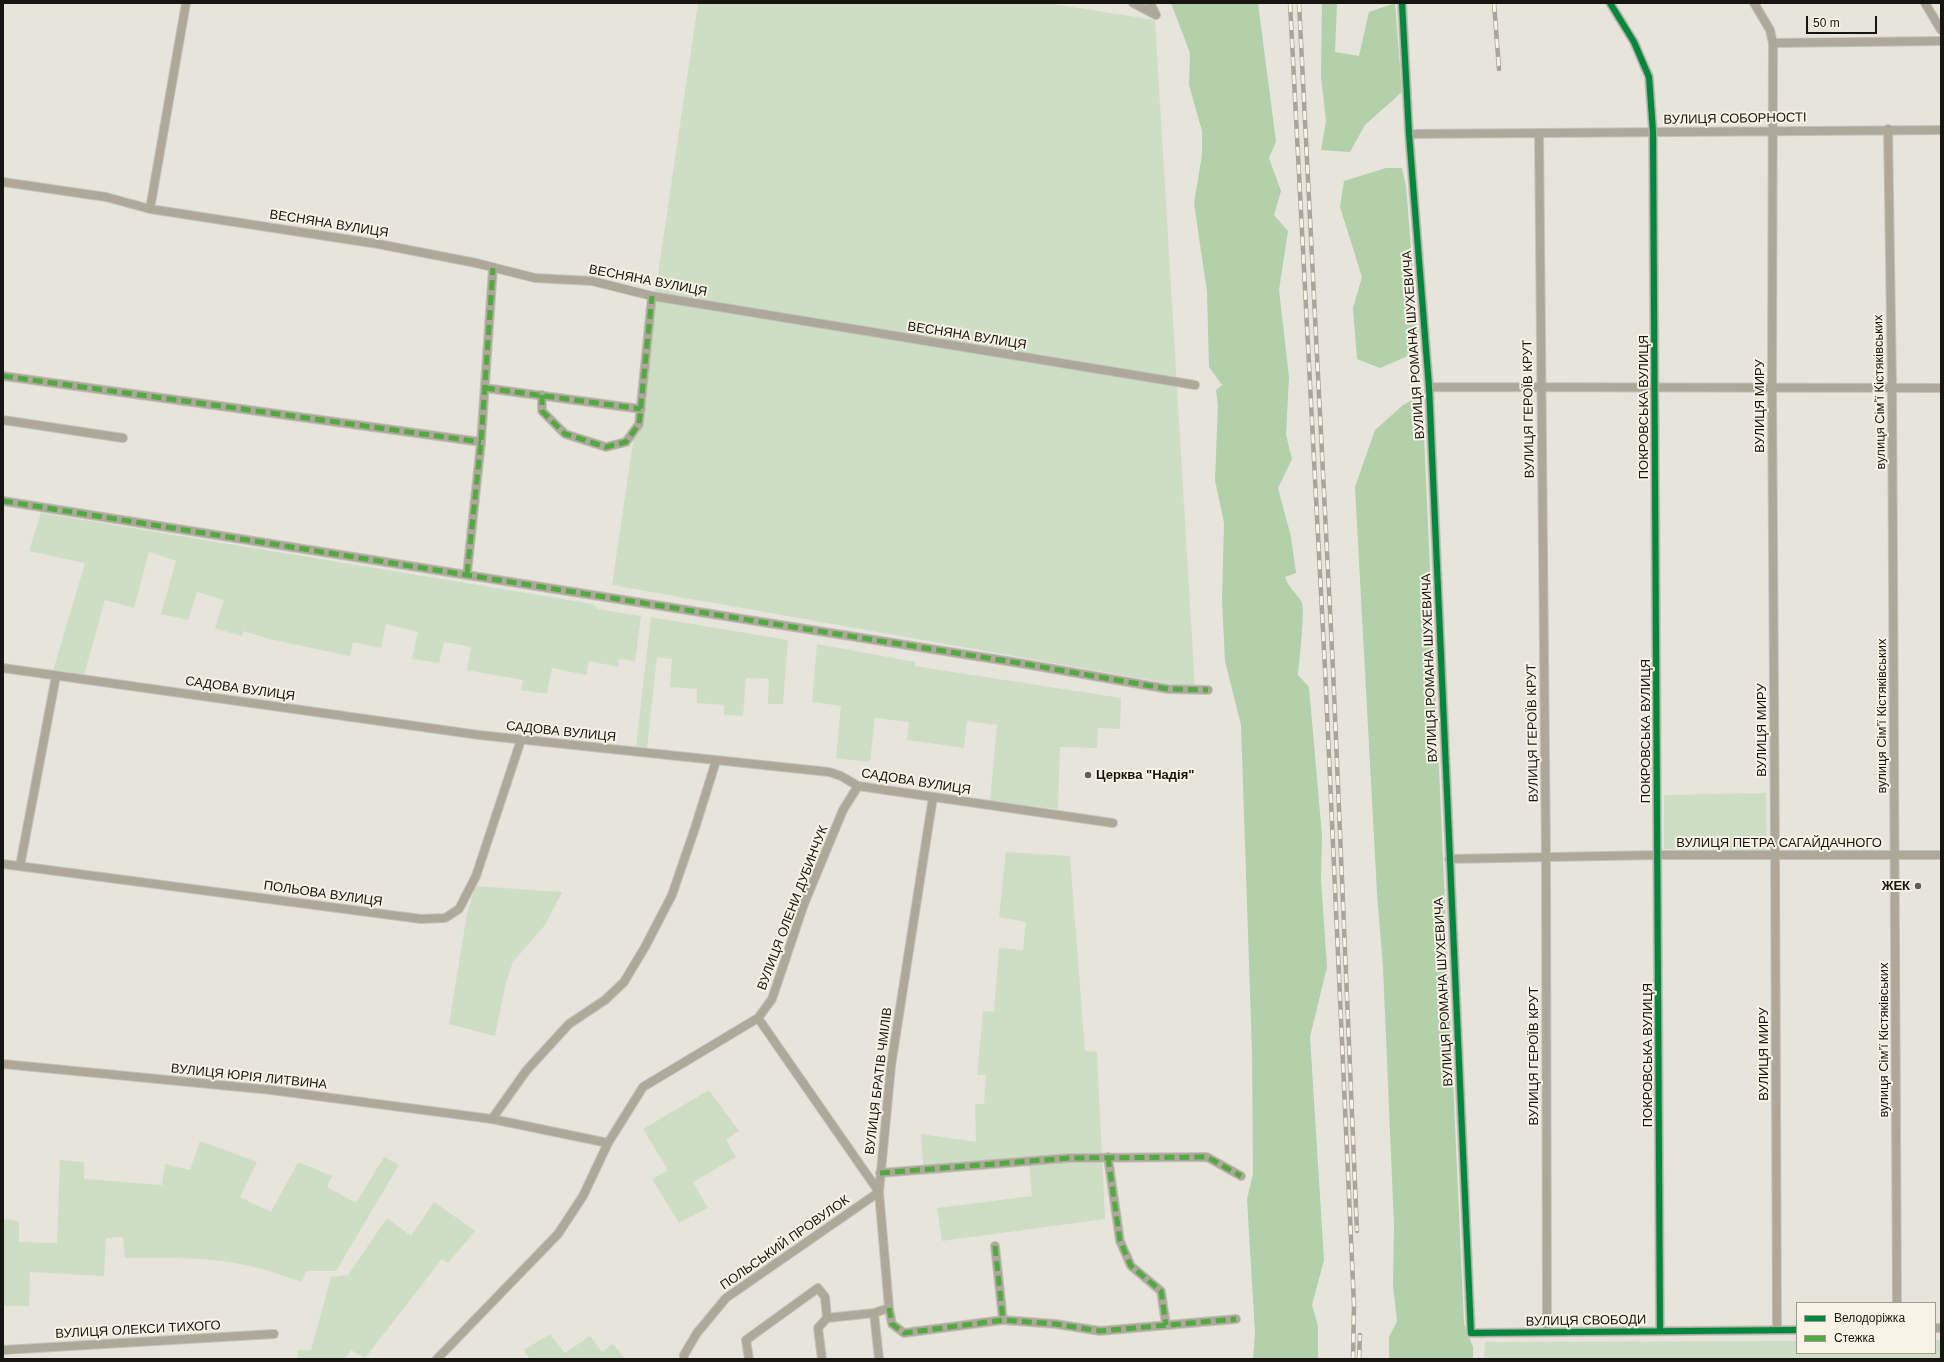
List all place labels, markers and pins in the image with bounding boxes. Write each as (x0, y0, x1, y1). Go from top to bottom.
place label: Церква "Надія" (1096, 767, 1194, 783)
marker: Церква "Надія" (1083, 770, 1093, 780)
place label: ЖЕК (1882, 878, 1910, 894)
marker: ЖЕК (1913, 881, 1923, 891)

